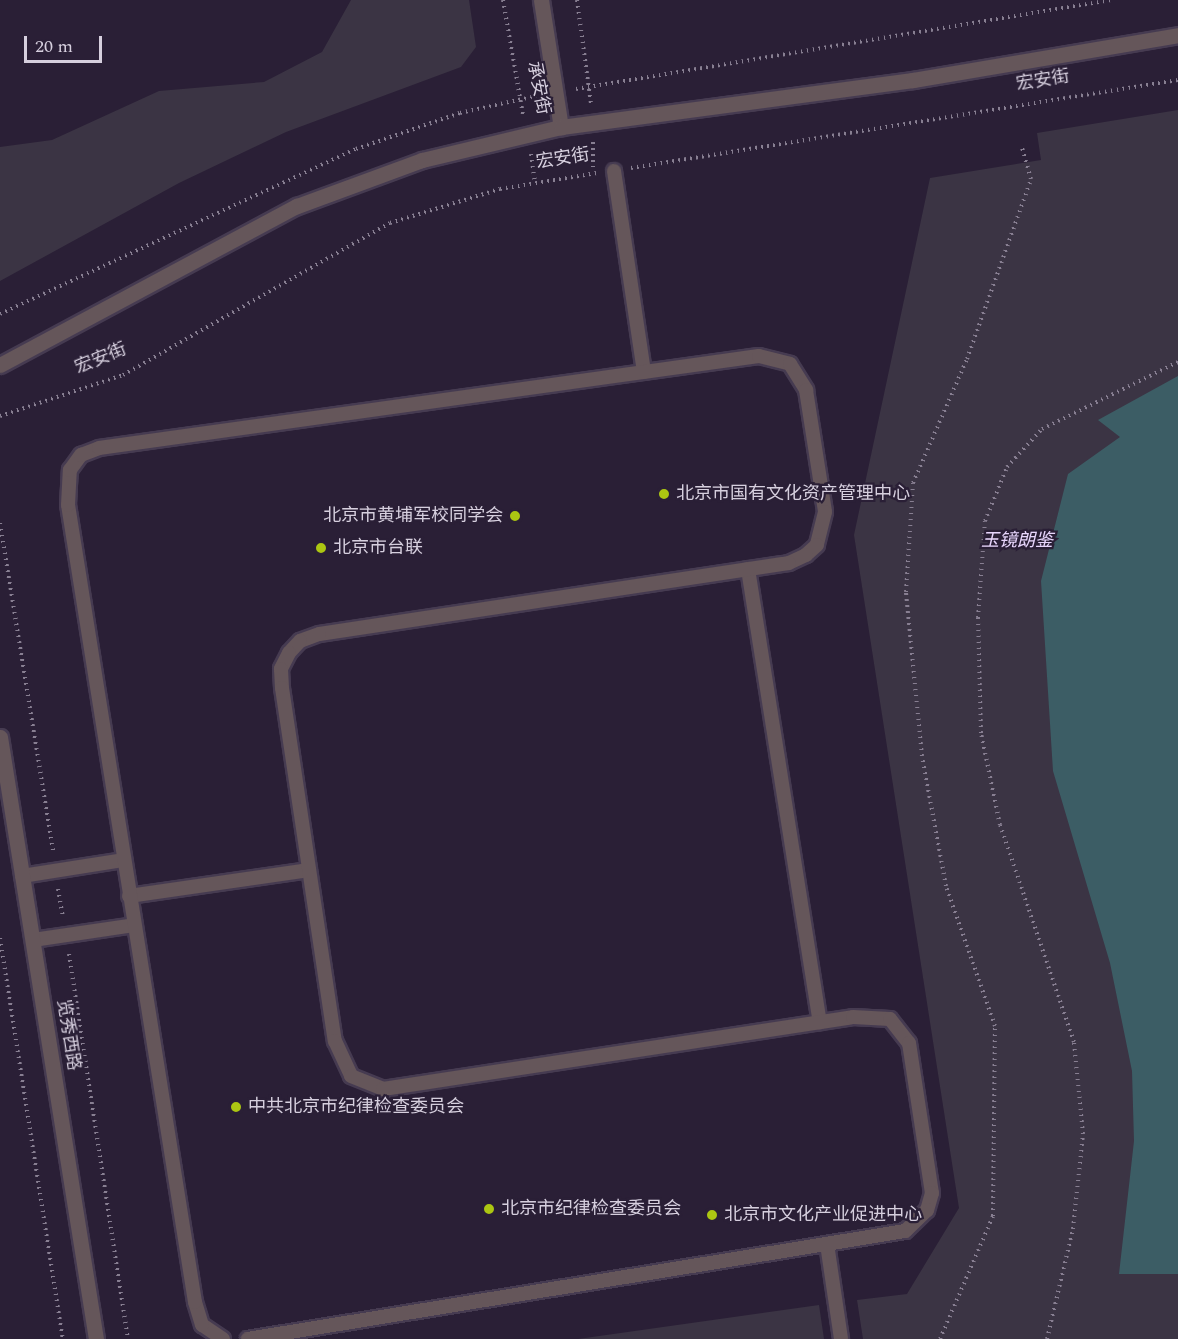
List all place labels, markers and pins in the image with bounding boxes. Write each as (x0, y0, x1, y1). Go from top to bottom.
place label: 北京市国有文化资产管理中心 (676, 483, 910, 505)
marker: 北京市国有文化资产管理中心 (657, 487, 671, 501)
place label: 北京市黄埔军校同学会 (323, 505, 503, 527)
marker: 北京市黄埔军校同学会 (508, 509, 522, 523)
place label: 北京市台联 (333, 537, 423, 559)
marker: 北京市台联 (314, 541, 328, 555)
place label: 中共北京市纪律检查委员会 (248, 1096, 464, 1118)
marker: 中共北京市纪律检查委员会 (229, 1100, 243, 1114)
place label: 北京市纪律检查委员会 (501, 1198, 681, 1220)
marker: 北京市纪律检查委员会 (482, 1202, 496, 1216)
place label: 北京市文化产业促进中心 (724, 1204, 922, 1226)
marker: 北京市文化产业促进中心 (705, 1208, 719, 1222)

